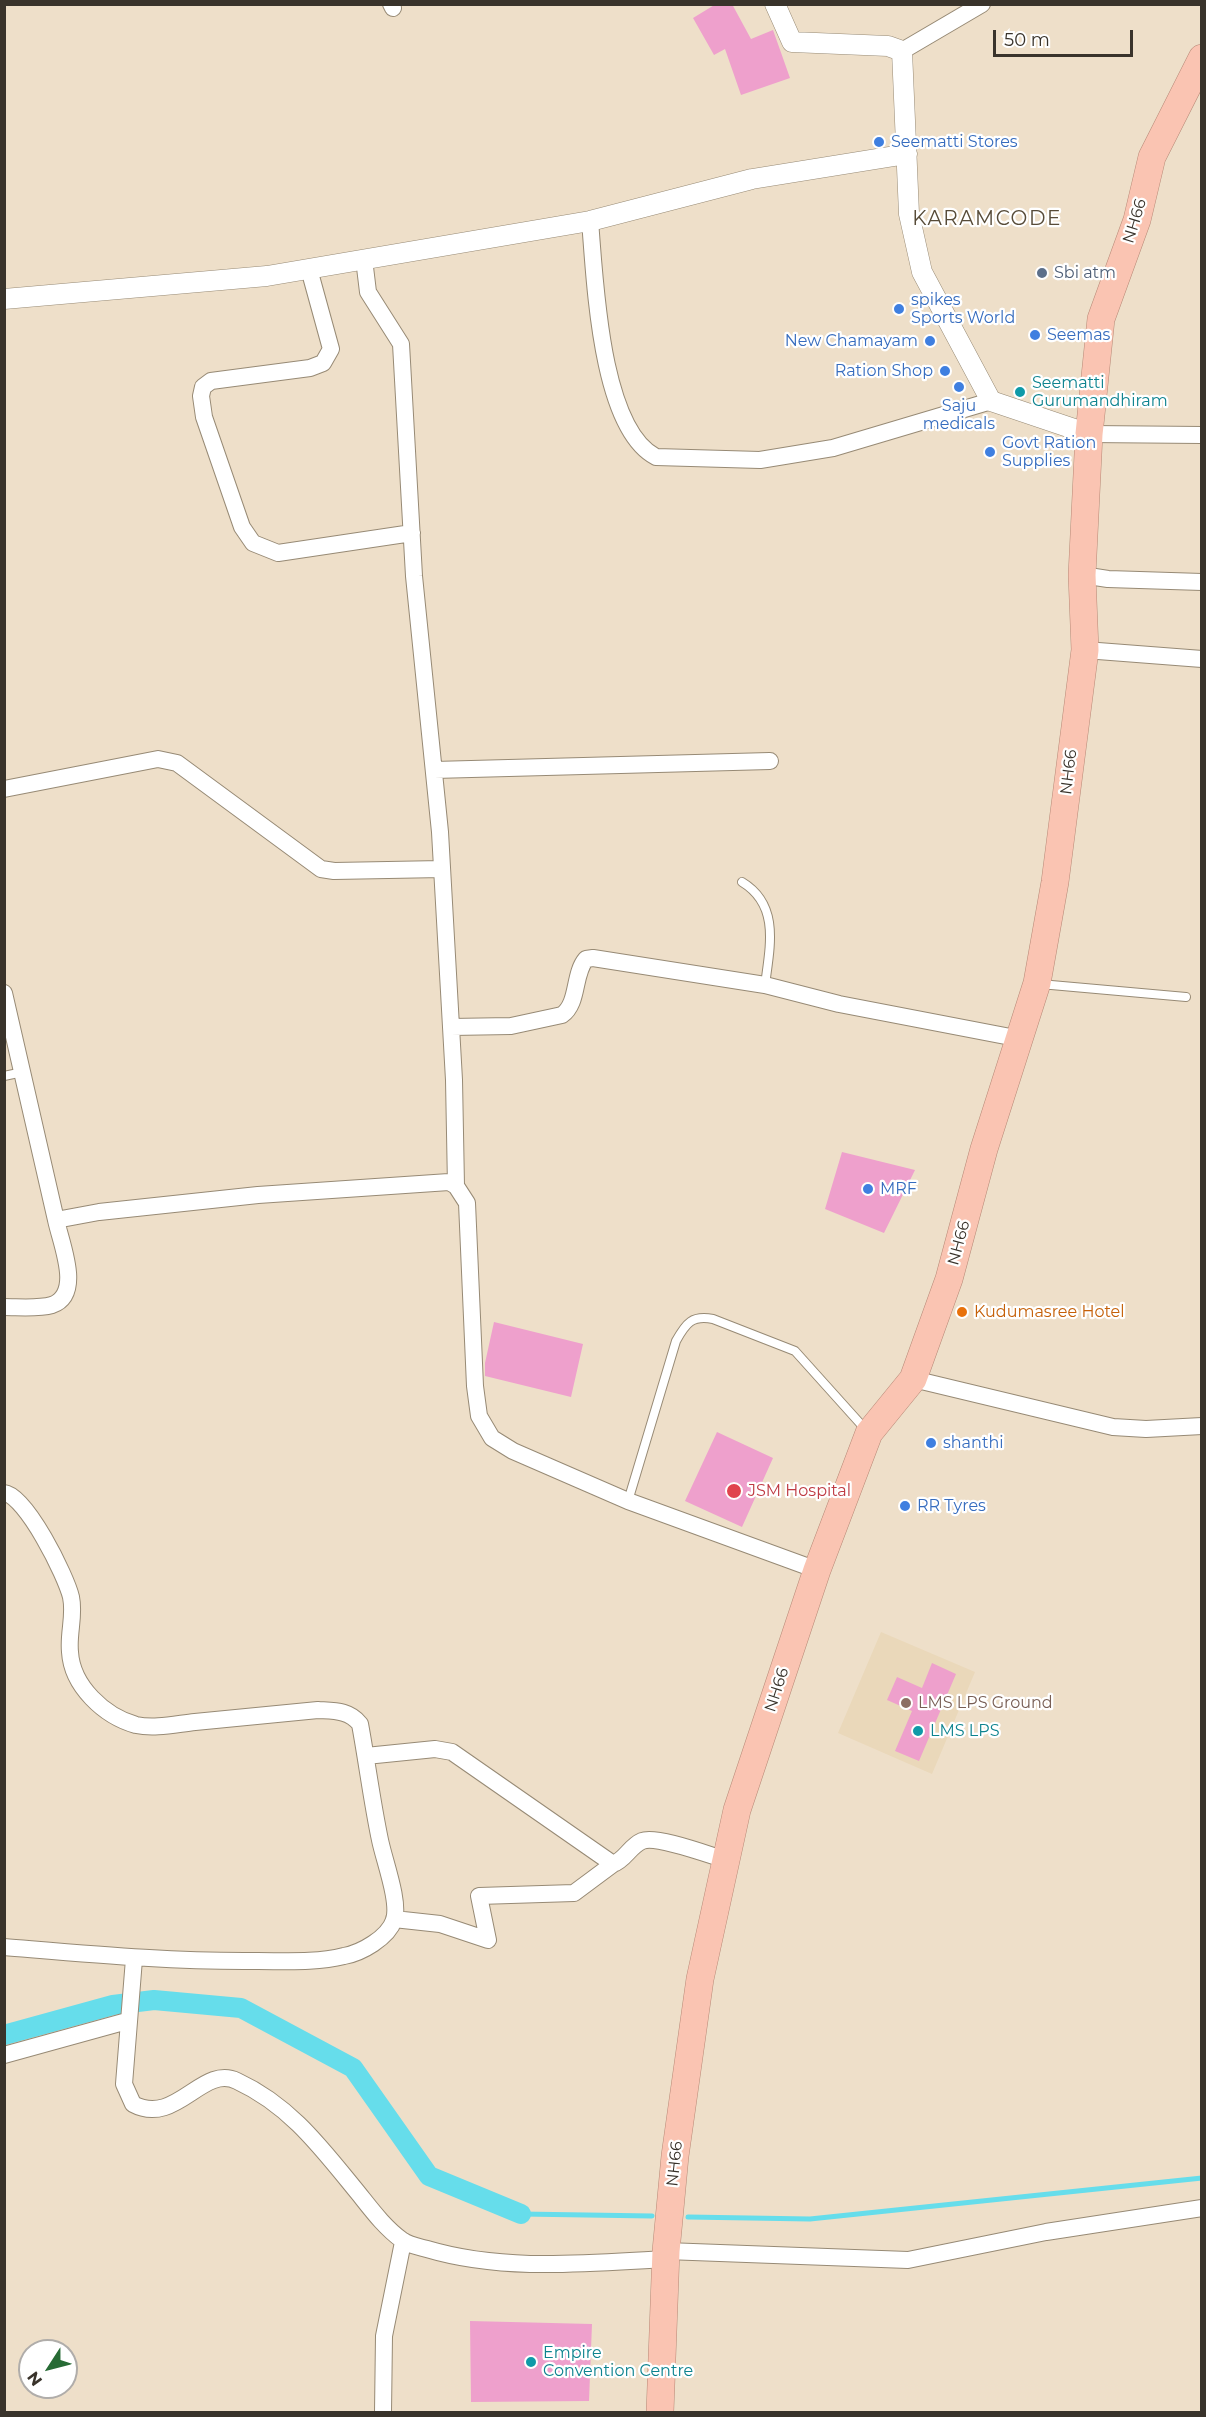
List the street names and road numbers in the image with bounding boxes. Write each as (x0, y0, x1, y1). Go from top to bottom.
street label: NH66 (1119, 196, 1151, 246)
street label: NH66 (1057, 748, 1081, 796)
street label: NH66 (944, 1219, 974, 1267)
street label: NH66 (761, 1665, 793, 1715)
street label: NH66 (663, 2140, 687, 2188)

